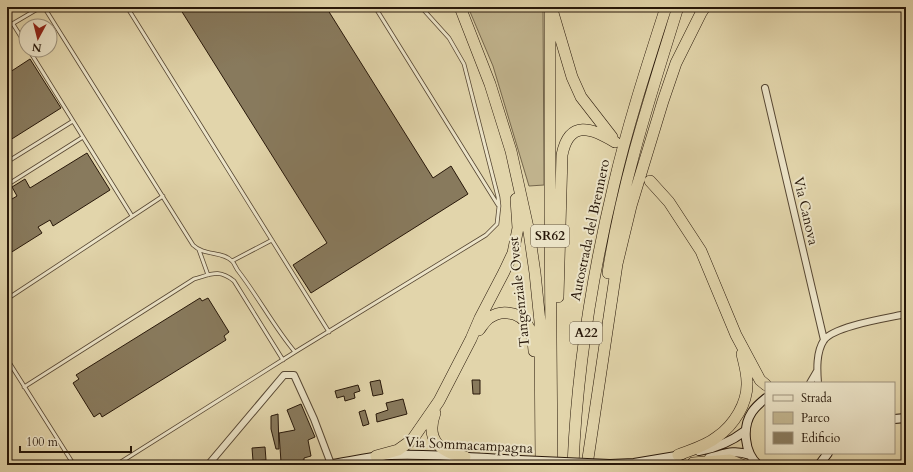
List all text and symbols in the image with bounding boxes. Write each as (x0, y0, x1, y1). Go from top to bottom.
north arrow (18, 18, 58, 58)
text: N (31, 39, 42, 55)
street label: Autostrada del Brennero (566, 157, 614, 303)
street label: Via Canova (789, 175, 823, 247)
road number: SR62 (531, 225, 569, 247)
street label: Tangenziale Ovest (504, 235, 534, 348)
road number: A22 (570, 322, 602, 344)
legend (765, 382, 895, 454)
text: Strada (801, 390, 833, 406)
text: Parco (801, 410, 830, 426)
scale bar (20, 428, 131, 454)
text: Edificio (801, 430, 841, 446)
street label: Via Sommacampagna (405, 432, 533, 458)
text: 100 m (26, 434, 59, 450)

